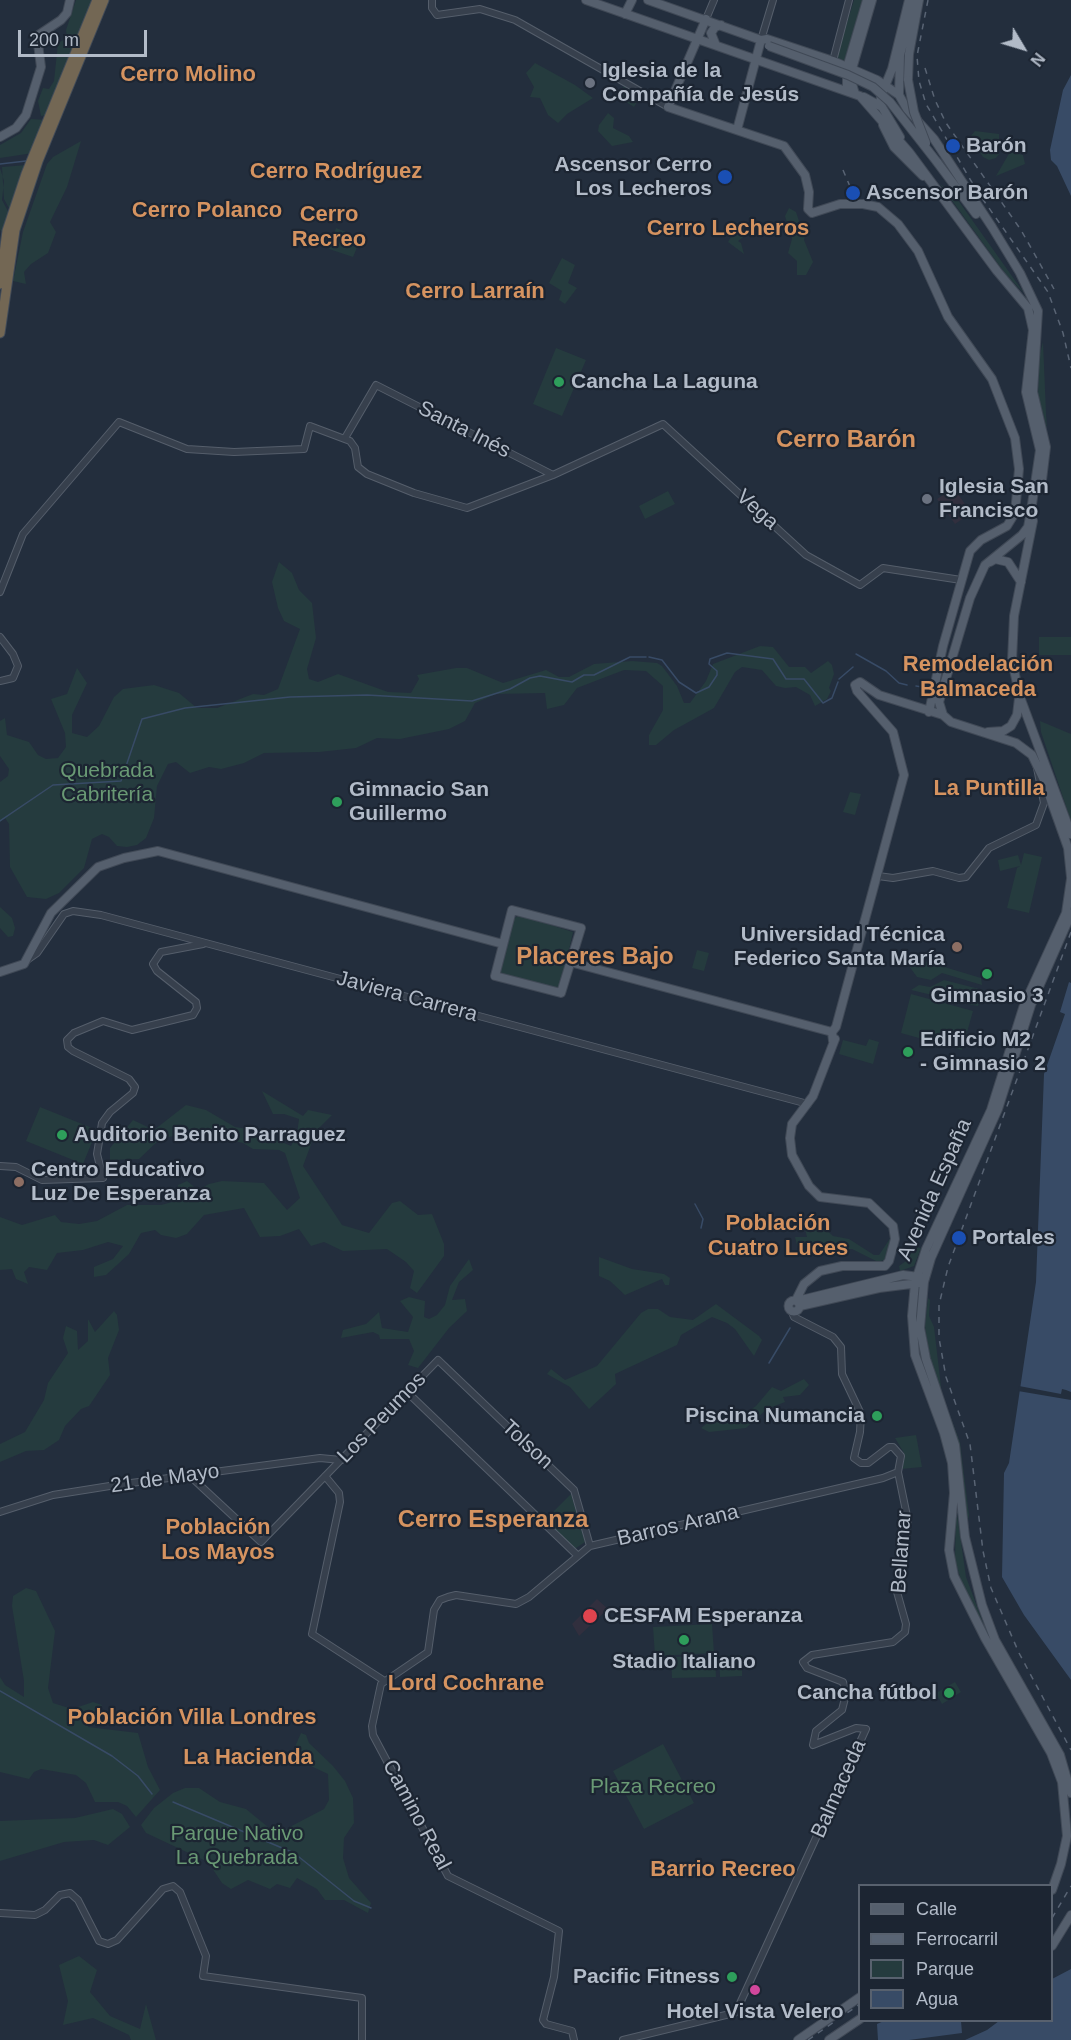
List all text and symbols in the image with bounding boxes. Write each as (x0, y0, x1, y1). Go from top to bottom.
scale bar (21, 18, 150, 56)
north arrow (993, 18, 1053, 78)
text: 200 m (29, 30, 79, 50)
text: N (1027, 50, 1048, 69)
place label: Iglesia de la Compañía de Jesús (602, 58, 799, 108)
district label: Cerro Molino (120, 62, 256, 88)
marker: Iglesia de la Compañía de Jesús (583, 76, 597, 90)
place label: Barón (966, 133, 1027, 159)
marker: Barón (944, 137, 962, 155)
place label: Ascensor Cerro Los Lecheros (554, 152, 712, 202)
district label: Cerro Rodríguez (250, 159, 422, 185)
marker: Ascensor Cerro Los Lecheros (716, 168, 734, 186)
place label: Ascensor Barón (866, 180, 1028, 206)
marker: Ascensor Barón (844, 184, 862, 202)
district label: Cerro Polanco (132, 198, 282, 224)
district label: Cerro Recreo (292, 202, 366, 254)
district label: Cerro Lecheros (647, 216, 809, 242)
district label: Cerro Larraín (405, 279, 545, 305)
place label: Cancha La Laguna (571, 369, 758, 395)
marker: Cancha La Laguna (552, 375, 566, 389)
street label: Santa Inés (414, 396, 514, 464)
district label: Cerro Barón (776, 426, 916, 454)
place label: Iglesia San Francisco (939, 474, 1049, 524)
street label: Vega (731, 485, 783, 535)
marker: Iglesia San Francisco (920, 492, 934, 506)
district label: Remodelación Balmaceda (903, 652, 1053, 704)
park label: Quebrada Cabritería (60, 758, 154, 808)
district label: La Puntilla (933, 776, 1045, 802)
place label: Gimnacio San Guillermo (349, 777, 489, 827)
marker: Gimnacio San Guillermo (330, 795, 344, 809)
place label: Universidad Técnica Federico Santa María (734, 922, 945, 972)
marker: Universidad Técnica Federico Santa María (950, 940, 964, 954)
district label: Placeres Bajo (516, 943, 674, 971)
street label: Javiera Carrera (334, 966, 480, 1028)
marker: Gimnasio 3 (980, 967, 994, 981)
place label: Gimnasio 3 (930, 983, 1044, 1009)
place label: Edificio M2 - Gimnasio 2 (920, 1027, 1046, 1077)
marker: Edificio M2 - Gimnasio 2 (901, 1045, 915, 1059)
street label: Avenida España (892, 1115, 978, 1265)
place label: Auditorio Benito Parraguez (74, 1122, 346, 1148)
marker: Auditorio Benito Parraguez (55, 1128, 69, 1142)
place label: Centro Educativo Luz De Esperanza (31, 1157, 211, 1207)
marker: Centro Educativo Luz De Esperanza (12, 1175, 26, 1189)
district label: Población Cuatro Luces (708, 1211, 848, 1262)
place label: Portales (972, 1225, 1055, 1251)
marker: Portales (950, 1229, 968, 1247)
street label: Los Peumos (332, 1367, 432, 1469)
place label: Piscina Numancia (685, 1403, 865, 1429)
marker: Piscina Numancia (870, 1409, 884, 1423)
street label: Tolson (496, 1415, 558, 1475)
street label: 21 de Mayo (109, 1459, 221, 1499)
street label: Barros Arana (615, 1500, 741, 1552)
district label: Cerro Esperanza (398, 1506, 588, 1534)
street label: Bellamar (887, 1510, 917, 1594)
district label: Población Los Mayos (161, 1515, 275, 1566)
place label: CESFAM Esperanza (604, 1603, 802, 1629)
marker: CESFAM Esperanza (581, 1607, 599, 1625)
marker: Stadio Italiano (677, 1633, 691, 1647)
place label: Stadio Italiano (612, 1649, 756, 1675)
district label: Lord Cochrane (388, 1671, 544, 1697)
place label: Cancha fútbol (797, 1680, 937, 1706)
marker: Cancha fútbol (942, 1686, 956, 1700)
district label: Población Villa Londres (68, 1705, 316, 1731)
street label: Balmaceda (806, 1736, 872, 1842)
district label: La Hacienda (183, 1745, 313, 1771)
street label: Camino Real (376, 1755, 456, 1875)
park label: Plaza Recreo (590, 1774, 716, 1800)
park label: Parque Nativo La Quebrada (170, 1821, 304, 1871)
district label: Barrio Recreo (650, 1857, 796, 1883)
legend (858, 1884, 1053, 2022)
text: Calle (916, 1899, 957, 1919)
text: Ferrocarril (916, 1929, 998, 1949)
text: Parque (916, 1959, 974, 1979)
place label: Pacific Fitness (573, 1964, 720, 1990)
marker: Pacific Fitness (725, 1970, 739, 1984)
marker: Hotel Vista Velero (748, 1983, 762, 1997)
text: Agua (916, 1989, 958, 2009)
place label: Hotel Vista Velero (666, 1999, 844, 2025)

